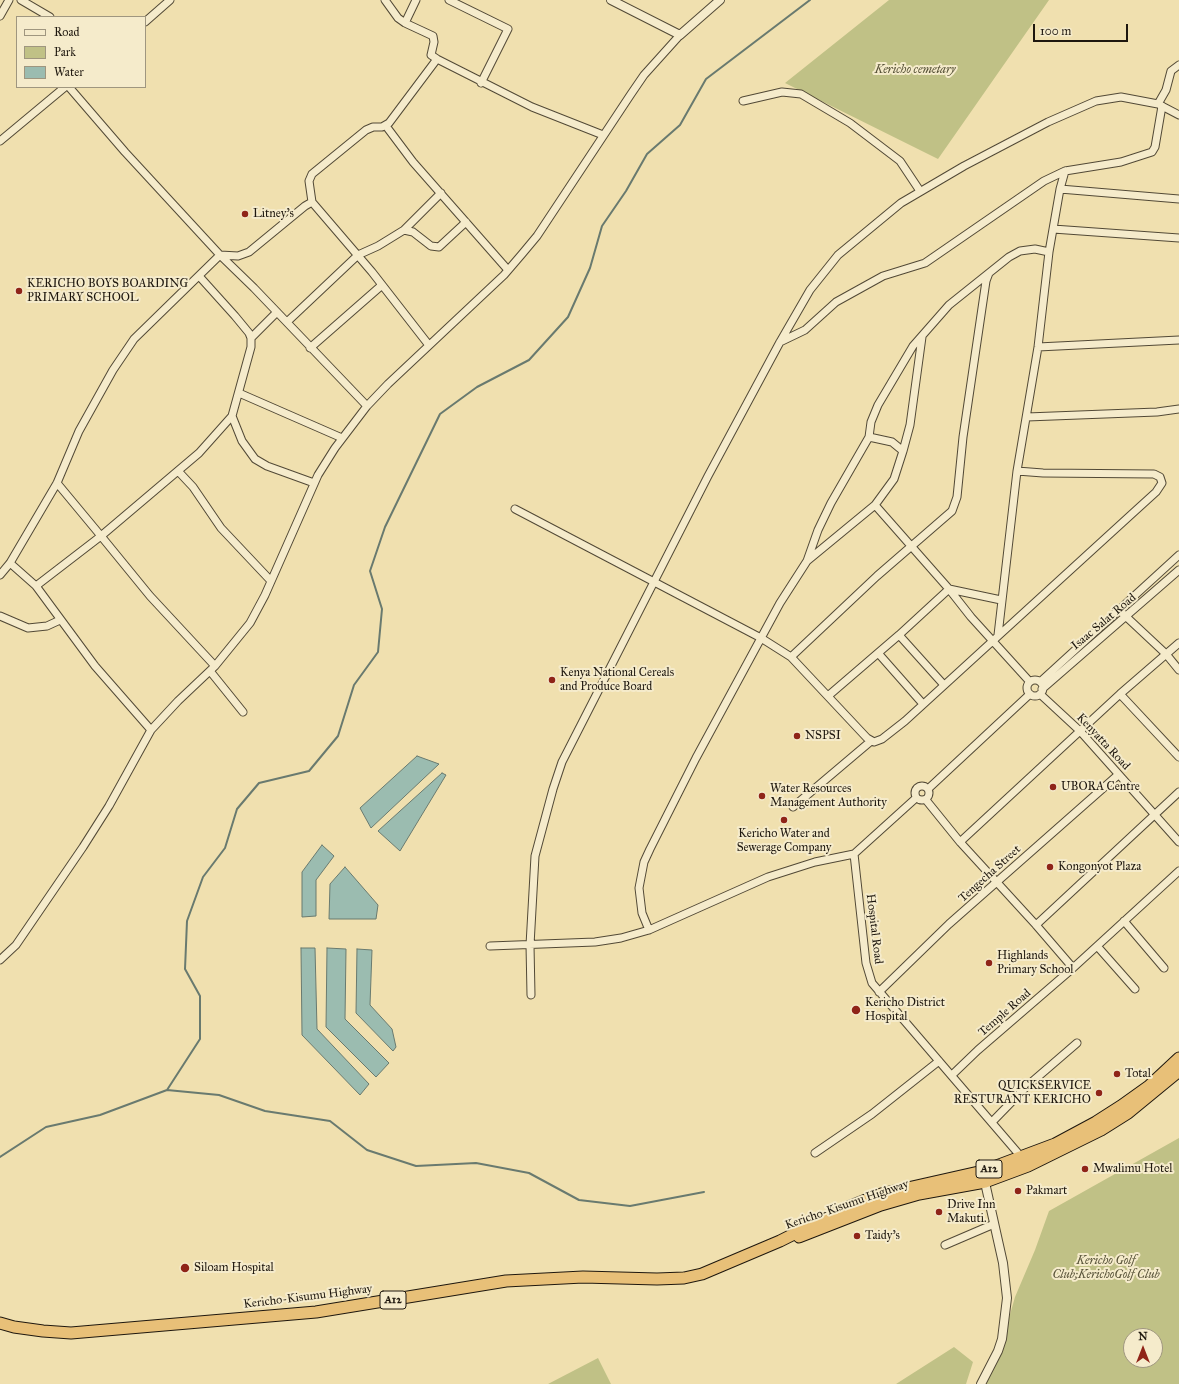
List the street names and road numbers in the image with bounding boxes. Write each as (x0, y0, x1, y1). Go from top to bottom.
street label: Isaac Salat Road (1069, 591, 1139, 653)
street label: Kenyatta Road (1073, 711, 1133, 773)
street label: Tengecha Street (956, 842, 1024, 906)
street label: Hospital Road (863, 893, 885, 965)
street label: Temple Road (976, 986, 1034, 1040)
road number: A12 (976, 1160, 1002, 1178)
street label: Kericho-Kisumu Highway (783, 1177, 911, 1233)
street label: Kericho-Kisumu Highway (243, 1282, 373, 1312)
road number: A12 (380, 1291, 406, 1309)

